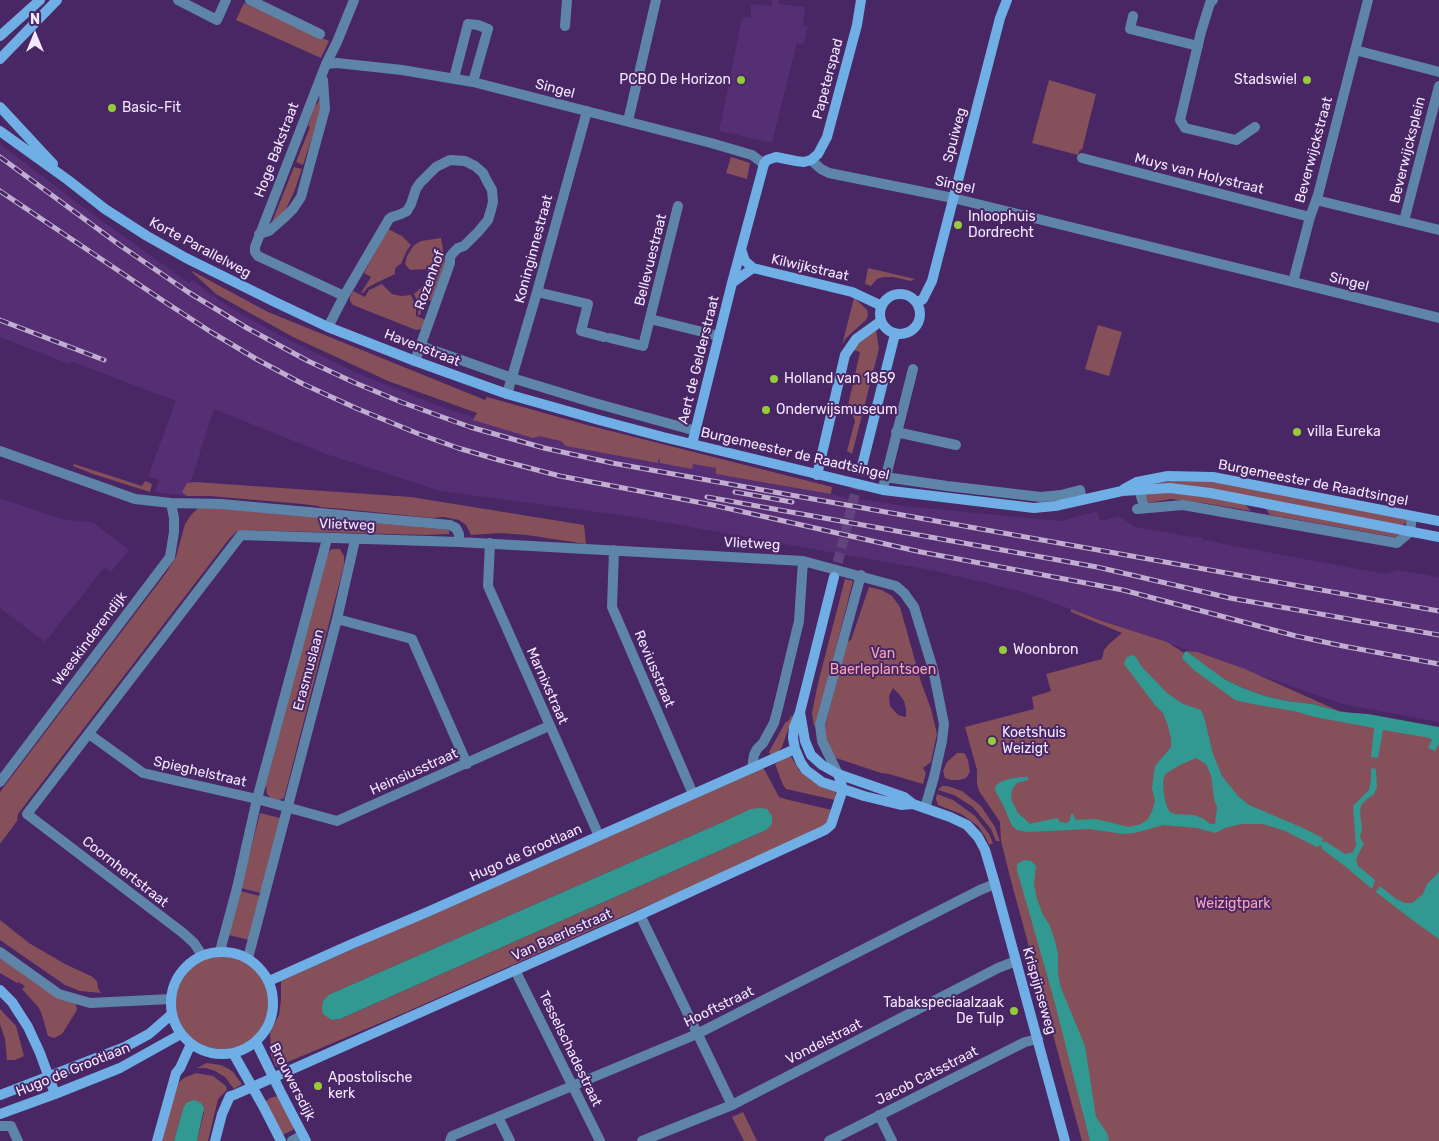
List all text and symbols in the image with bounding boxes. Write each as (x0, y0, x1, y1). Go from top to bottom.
north arrow (10, 10, 60, 60)
text: N (30, 11, 40, 28)
street label: Papeterspad (809, 37, 847, 121)
place label: PCBO De Horizon (619, 72, 731, 88)
place label: Stadswiel (1234, 72, 1297, 88)
marker: PCBO De Horizon (735, 74, 747, 86)
marker: Stadswiel (1301, 74, 1313, 86)
street label: Singel (533, 76, 577, 102)
street label: Beverwijckstraat (1292, 95, 1336, 205)
street label: Beverwijcksplein (1387, 95, 1429, 205)
place label: Basic-Fit (122, 100, 181, 116)
street label: Hoge Bakstraat (251, 100, 303, 200)
marker: Basic-Fit (106, 102, 118, 114)
street label: Spuiweg (940, 106, 970, 164)
street label: Muys van Holystraat (1133, 150, 1265, 198)
street label: Singel (934, 173, 976, 197)
street label: Koninginnestraat (511, 193, 557, 305)
place label: Inloophuis Dordrecht (968, 209, 1036, 242)
street label: Bellevuestraat (631, 212, 671, 308)
street label: Korte Parallelweg (146, 214, 254, 282)
marker: Inloophuis Dordrecht (952, 219, 964, 231)
street label: Rozenhof (411, 248, 449, 312)
street label: Kilwijkstraat (770, 251, 850, 285)
street label: Singel (1327, 269, 1371, 295)
street label: Aert de Gelderstraat (675, 294, 723, 426)
street label: Havenstraat (382, 326, 462, 370)
place label: Holland van 1859 (784, 371, 895, 387)
marker: Holland van 1859 (768, 373, 780, 385)
place label: Onderwijsmuseum (776, 402, 897, 418)
marker: Onderwijsmuseum (760, 404, 772, 416)
street label: Burgemeester de Raadtsingel (699, 424, 891, 484)
place label: villa Eureka (1307, 424, 1381, 440)
marker: villa Eureka (1291, 426, 1303, 438)
street label: Burgemeester de Raadtsingel (1217, 456, 1409, 510)
street label: Vlietweg (318, 516, 376, 534)
street label: Vlietweg (723, 534, 781, 554)
street label: Weeskinderendijk (49, 589, 131, 689)
street label: Erasmuslaan (290, 627, 328, 713)
street label: Reviusstraat (630, 628, 678, 710)
place label: Woonbron (1013, 642, 1079, 658)
marker: Woonbron (997, 644, 1009, 656)
street label: Marnixstraat (523, 645, 571, 727)
park label: Van Baerleplantsoen (830, 646, 936, 679)
place label: Koetshuis Weizigt (1002, 725, 1066, 758)
marker: Koetshuis Weizigt (986, 735, 998, 747)
street label: Heinsiusstraat (367, 745, 461, 799)
street label: Spieghelstraat (152, 753, 248, 791)
street label: Hugo de Grootlaan (467, 821, 585, 885)
street label: Coornhertstraat (78, 833, 172, 911)
park label: Weizigtpark (1195, 896, 1271, 912)
street label: Van Baerlestraat (509, 905, 615, 965)
street label: Krispijnseweg (1019, 945, 1059, 1037)
street label: Hooftstraat (681, 983, 757, 1031)
street label: Tesselschadestraat (535, 989, 605, 1109)
place label: Tabakspeciaalzaak De Tulp (883, 995, 1004, 1028)
marker: Tabakspeciaalzaak De Tulp (1008, 1005, 1020, 1017)
street label: Vondelstraat (783, 1016, 865, 1068)
street label: Hugo de Grootlaan (14, 1039, 132, 1101)
street label: Brouwersdijk (265, 1040, 319, 1124)
street label: Jacob Catsstraat (873, 1043, 981, 1109)
place label: Apostolische kerk (328, 1070, 412, 1102)
marker: Apostolische kerk (312, 1080, 324, 1092)

